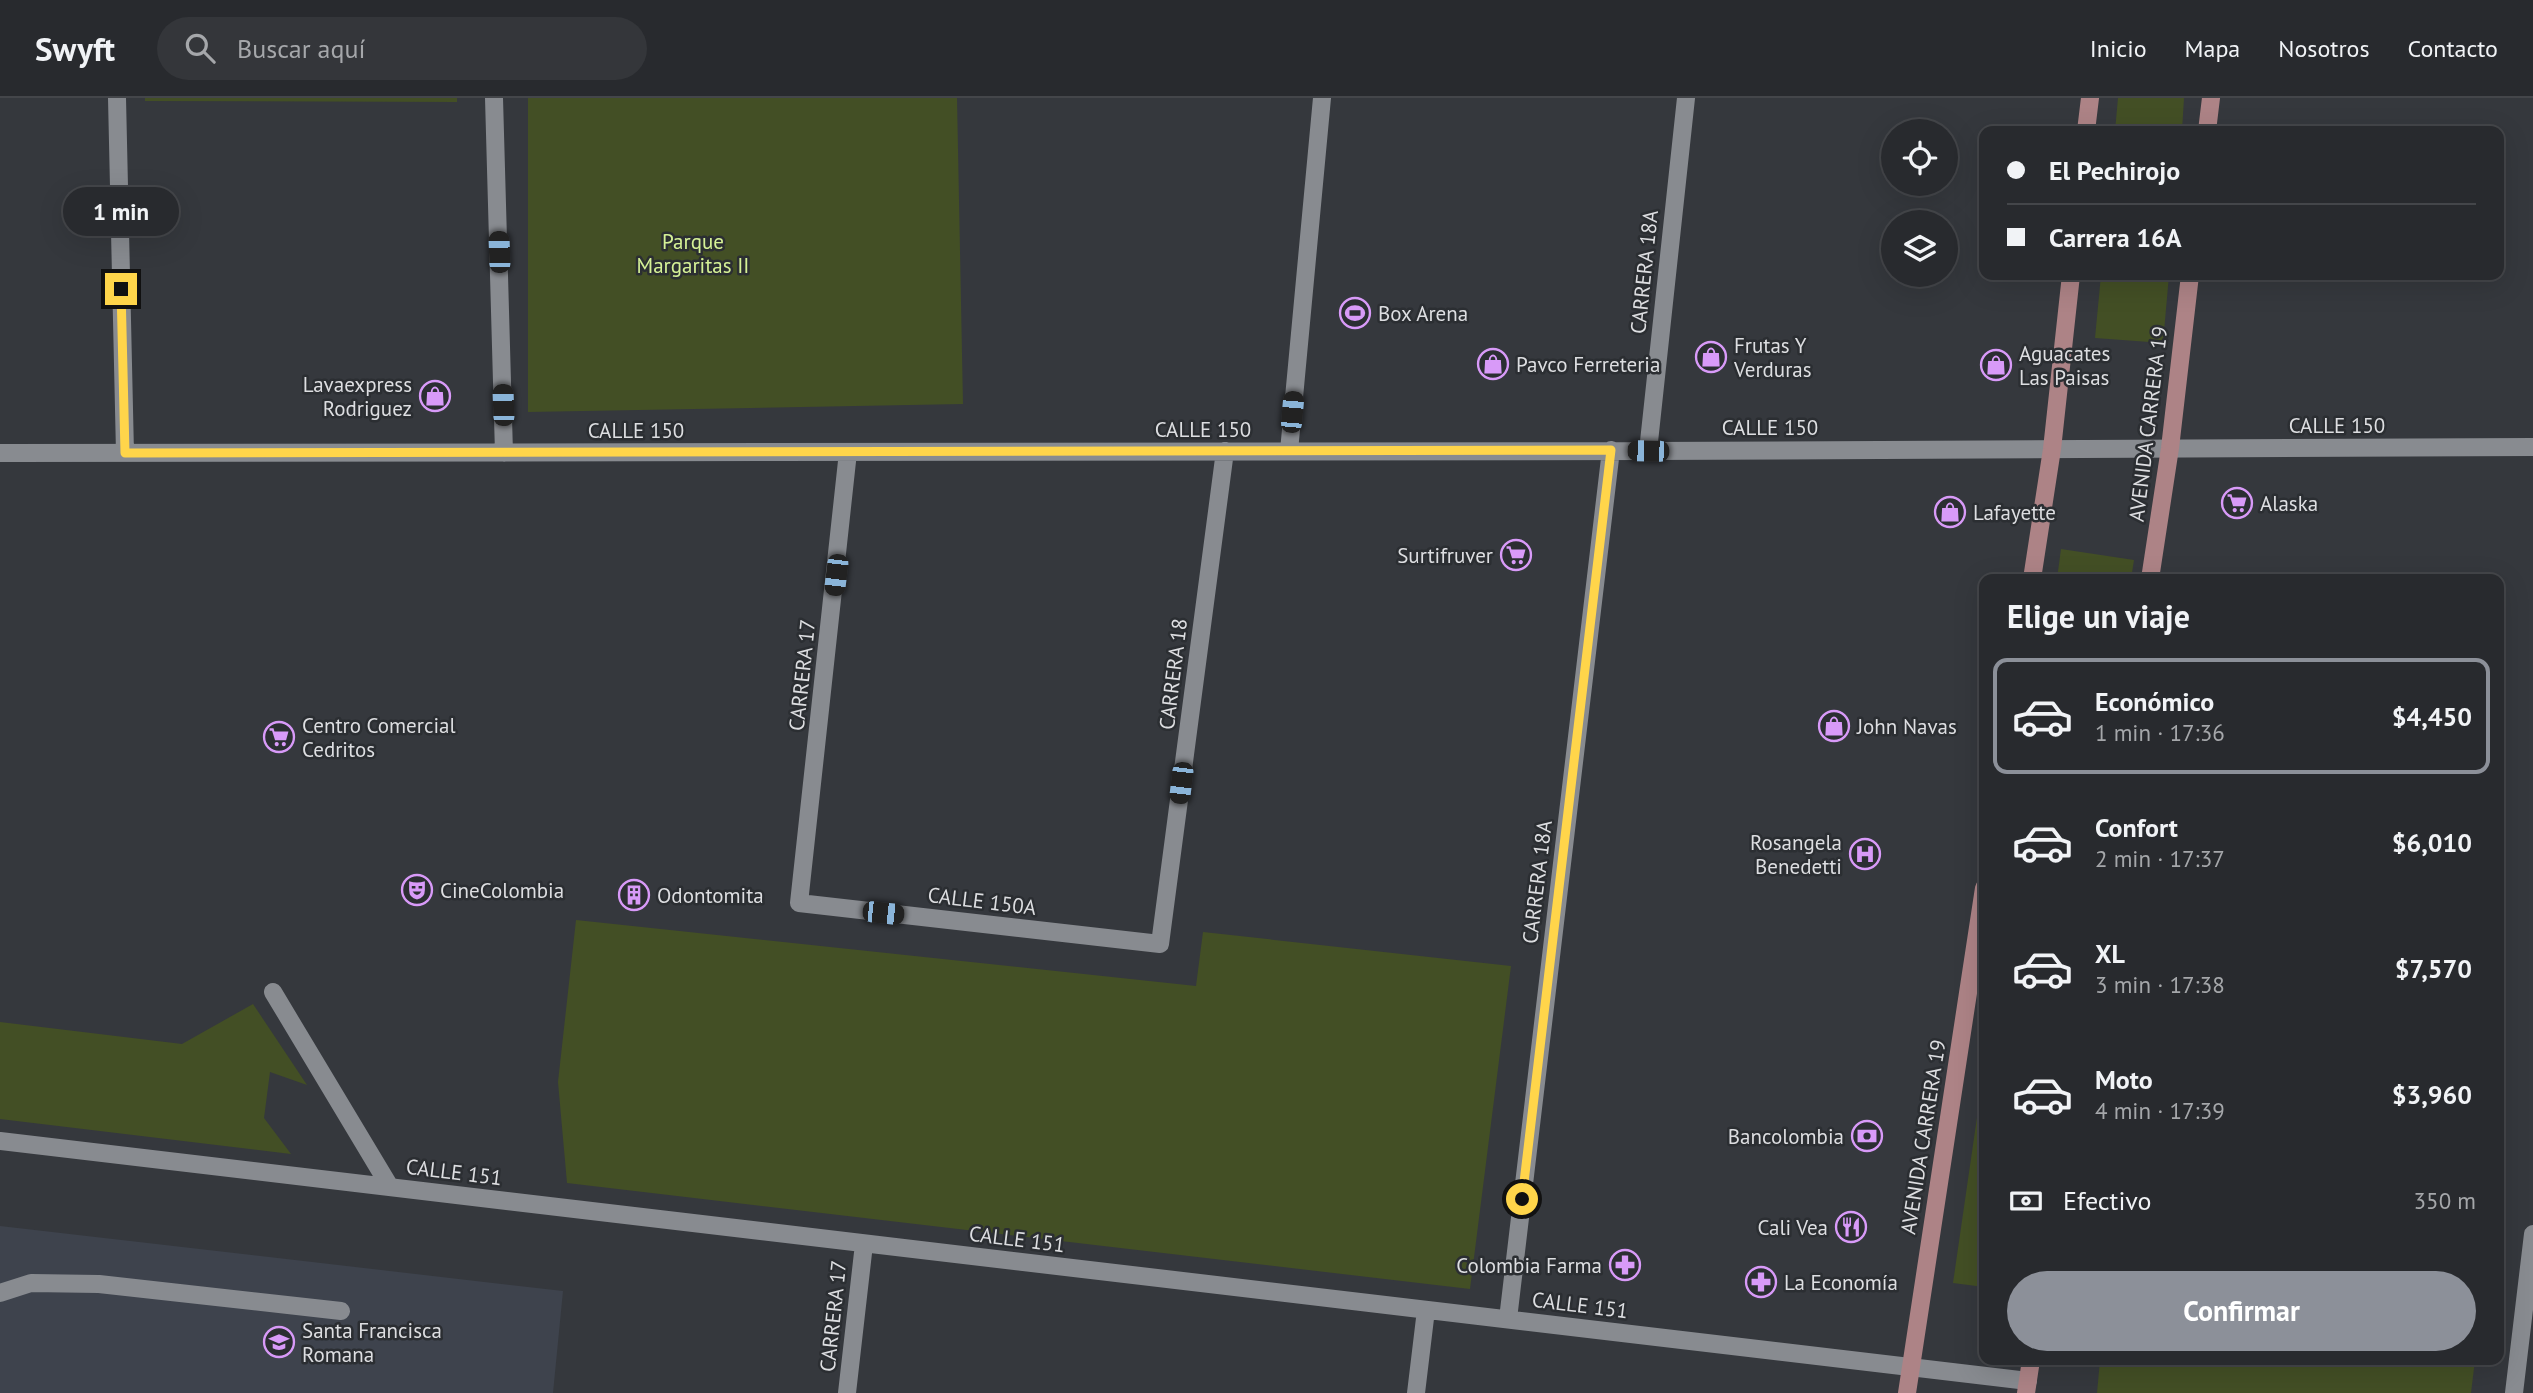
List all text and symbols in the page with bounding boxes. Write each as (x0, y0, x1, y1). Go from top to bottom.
search box (157, 17, 647, 80)
text: Swyft (35, 27, 115, 70)
icon: search (181, 29, 219, 67)
text: Buscar aquí (237, 32, 365, 65)
text: Inicio (2090, 33, 2147, 64)
text: Mapa (2185, 33, 2240, 64)
text: Nosotros (2278, 33, 2370, 64)
text: Contacto (2408, 33, 2498, 64)
map controls (1881, 119, 1958, 287)
button: locate (1881, 119, 1958, 196)
text: El Pechirojo (2049, 154, 2180, 187)
callout: 1 min (63, 188, 179, 236)
text: 1 min (93, 197, 149, 226)
street label: CARRERA 18A (1624, 208, 1664, 335)
button: layers (1881, 210, 1958, 287)
text: Carrera 16A (2049, 221, 2181, 254)
park label: Parque Margaritas II (637, 228, 749, 279)
car (488, 231, 511, 273)
route end (105, 273, 137, 305)
sports icon: Box Arena (1338, 296, 1372, 330)
place label: Box Arena (1378, 300, 1468, 327)
street label: AVENIDA CARRERA 19 (2123, 325, 2173, 523)
place label: Frutas Y Verduras (1733, 332, 1812, 383)
shop icon: Frutas Y Verduras (1694, 340, 1728, 374)
place label: Aguacates Las Paisas (2019, 340, 2110, 391)
shop icon: Pavco Ferreteria (1476, 347, 1510, 381)
shop icon: Aguacates Las Paisas (1979, 348, 2013, 382)
place label: Pavco Ferreteria (1516, 351, 1660, 378)
place label: Lavaexpress Rodriguez (303, 371, 412, 422)
shop icon: Lavaexpress Rodriguez (418, 379, 452, 413)
car (492, 384, 515, 426)
car (1280, 390, 1305, 434)
street label: CALLE 150 (2289, 412, 2385, 439)
street label: CALLE 150 (1722, 414, 1818, 441)
street label: CALLE 150 (1155, 416, 1251, 443)
street label: CALLE 150 (588, 417, 684, 444)
car (1627, 440, 1670, 462)
supermarket icon: Alaska (2220, 486, 2254, 520)
place label: Alaska (2260, 490, 2318, 517)
shop icon: Lafayette (1933, 495, 1967, 529)
place label: Lafayette (1973, 499, 2056, 526)
supermarket icon: Surtifruver (1499, 538, 1533, 572)
place label: Surtifruver (1397, 542, 1493, 569)
car (824, 553, 849, 597)
text: Elige un viaje (2007, 595, 2190, 637)
street label: CARRERA 18 (1153, 617, 1193, 731)
street label: CARRERA 17 (783, 618, 821, 732)
icon: car (2011, 685, 2074, 748)
text: Económico (2095, 685, 2214, 718)
text: $4,450 (2392, 700, 2472, 733)
shop icon: John Navas (1817, 709, 1851, 743)
place label: Centro Comercial Cedritos (302, 712, 456, 763)
place label: John Navas (1856, 713, 1957, 740)
text: 1 min · 17:36 (2095, 718, 2225, 747)
supermarket icon: Centro Comercial Cedritos (262, 720, 296, 754)
car (1169, 761, 1194, 805)
icon: car (2011, 811, 2074, 874)
text: Confort (2095, 811, 2178, 844)
street label: CARRERA 18A (1516, 818, 1558, 945)
text: $6,010 (2392, 826, 2472, 859)
place label: Rosangela Benedetti (1750, 829, 1842, 880)
hospital icon: Rosangela Benedetti (1848, 837, 1882, 871)
text: 2 min · 17:37 (2095, 844, 2225, 873)
theatre icon: CineColombia (400, 873, 434, 907)
place label: CineColombia (440, 877, 564, 904)
building icon: Odontomita (617, 878, 651, 912)
street label: CALLE 150A (926, 881, 1038, 921)
place label: Odontomita (657, 882, 764, 909)
car (862, 900, 905, 926)
icon: car (2011, 937, 2074, 1000)
text: XL (2095, 937, 2125, 970)
text: $7,570 (2395, 952, 2472, 985)
text: 3 min · 17:38 (2095, 970, 2225, 999)
street label: AVENIDA CARRERA 19 (1894, 1038, 1952, 1236)
icon: car (2011, 1063, 2074, 1126)
text: Moto (2095, 1063, 2153, 1096)
text: $3,960 (2392, 1078, 2472, 1111)
text: 4 min · 17:39 (2095, 1096, 2225, 1125)
bank icon: Bancolombia (1850, 1119, 1884, 1153)
place label: Bancolombia (1728, 1123, 1844, 1150)
street label: CALLE 151 (404, 1153, 504, 1191)
icon: cash (2007, 1182, 2045, 1220)
route start (1506, 1183, 1538, 1215)
text: Efectivo (2063, 1184, 2152, 1217)
text: 350 m (2414, 1186, 2476, 1215)
restaurant icon: Cali Vea (1834, 1210, 1868, 1244)
place label: Cali Vea (1757, 1214, 1828, 1241)
street label: CALLE 151 (967, 1220, 1067, 1258)
pharmacy icon: Colombia Farma (1608, 1248, 1642, 1282)
place label: Colombia Farma (1456, 1252, 1602, 1279)
street label: CARRERA 17 (814, 1259, 852, 1373)
pharmacy icon: La Economía (1744, 1265, 1778, 1299)
place label: La Economía (1784, 1269, 1898, 1296)
button: Confirmar (2007, 1271, 2476, 1351)
street label: CALLE 151 (1530, 1286, 1630, 1324)
place label: Santa Francisca Romana (302, 1317, 442, 1368)
school or university icon: Santa Francisca Romana (262, 1325, 296, 1359)

